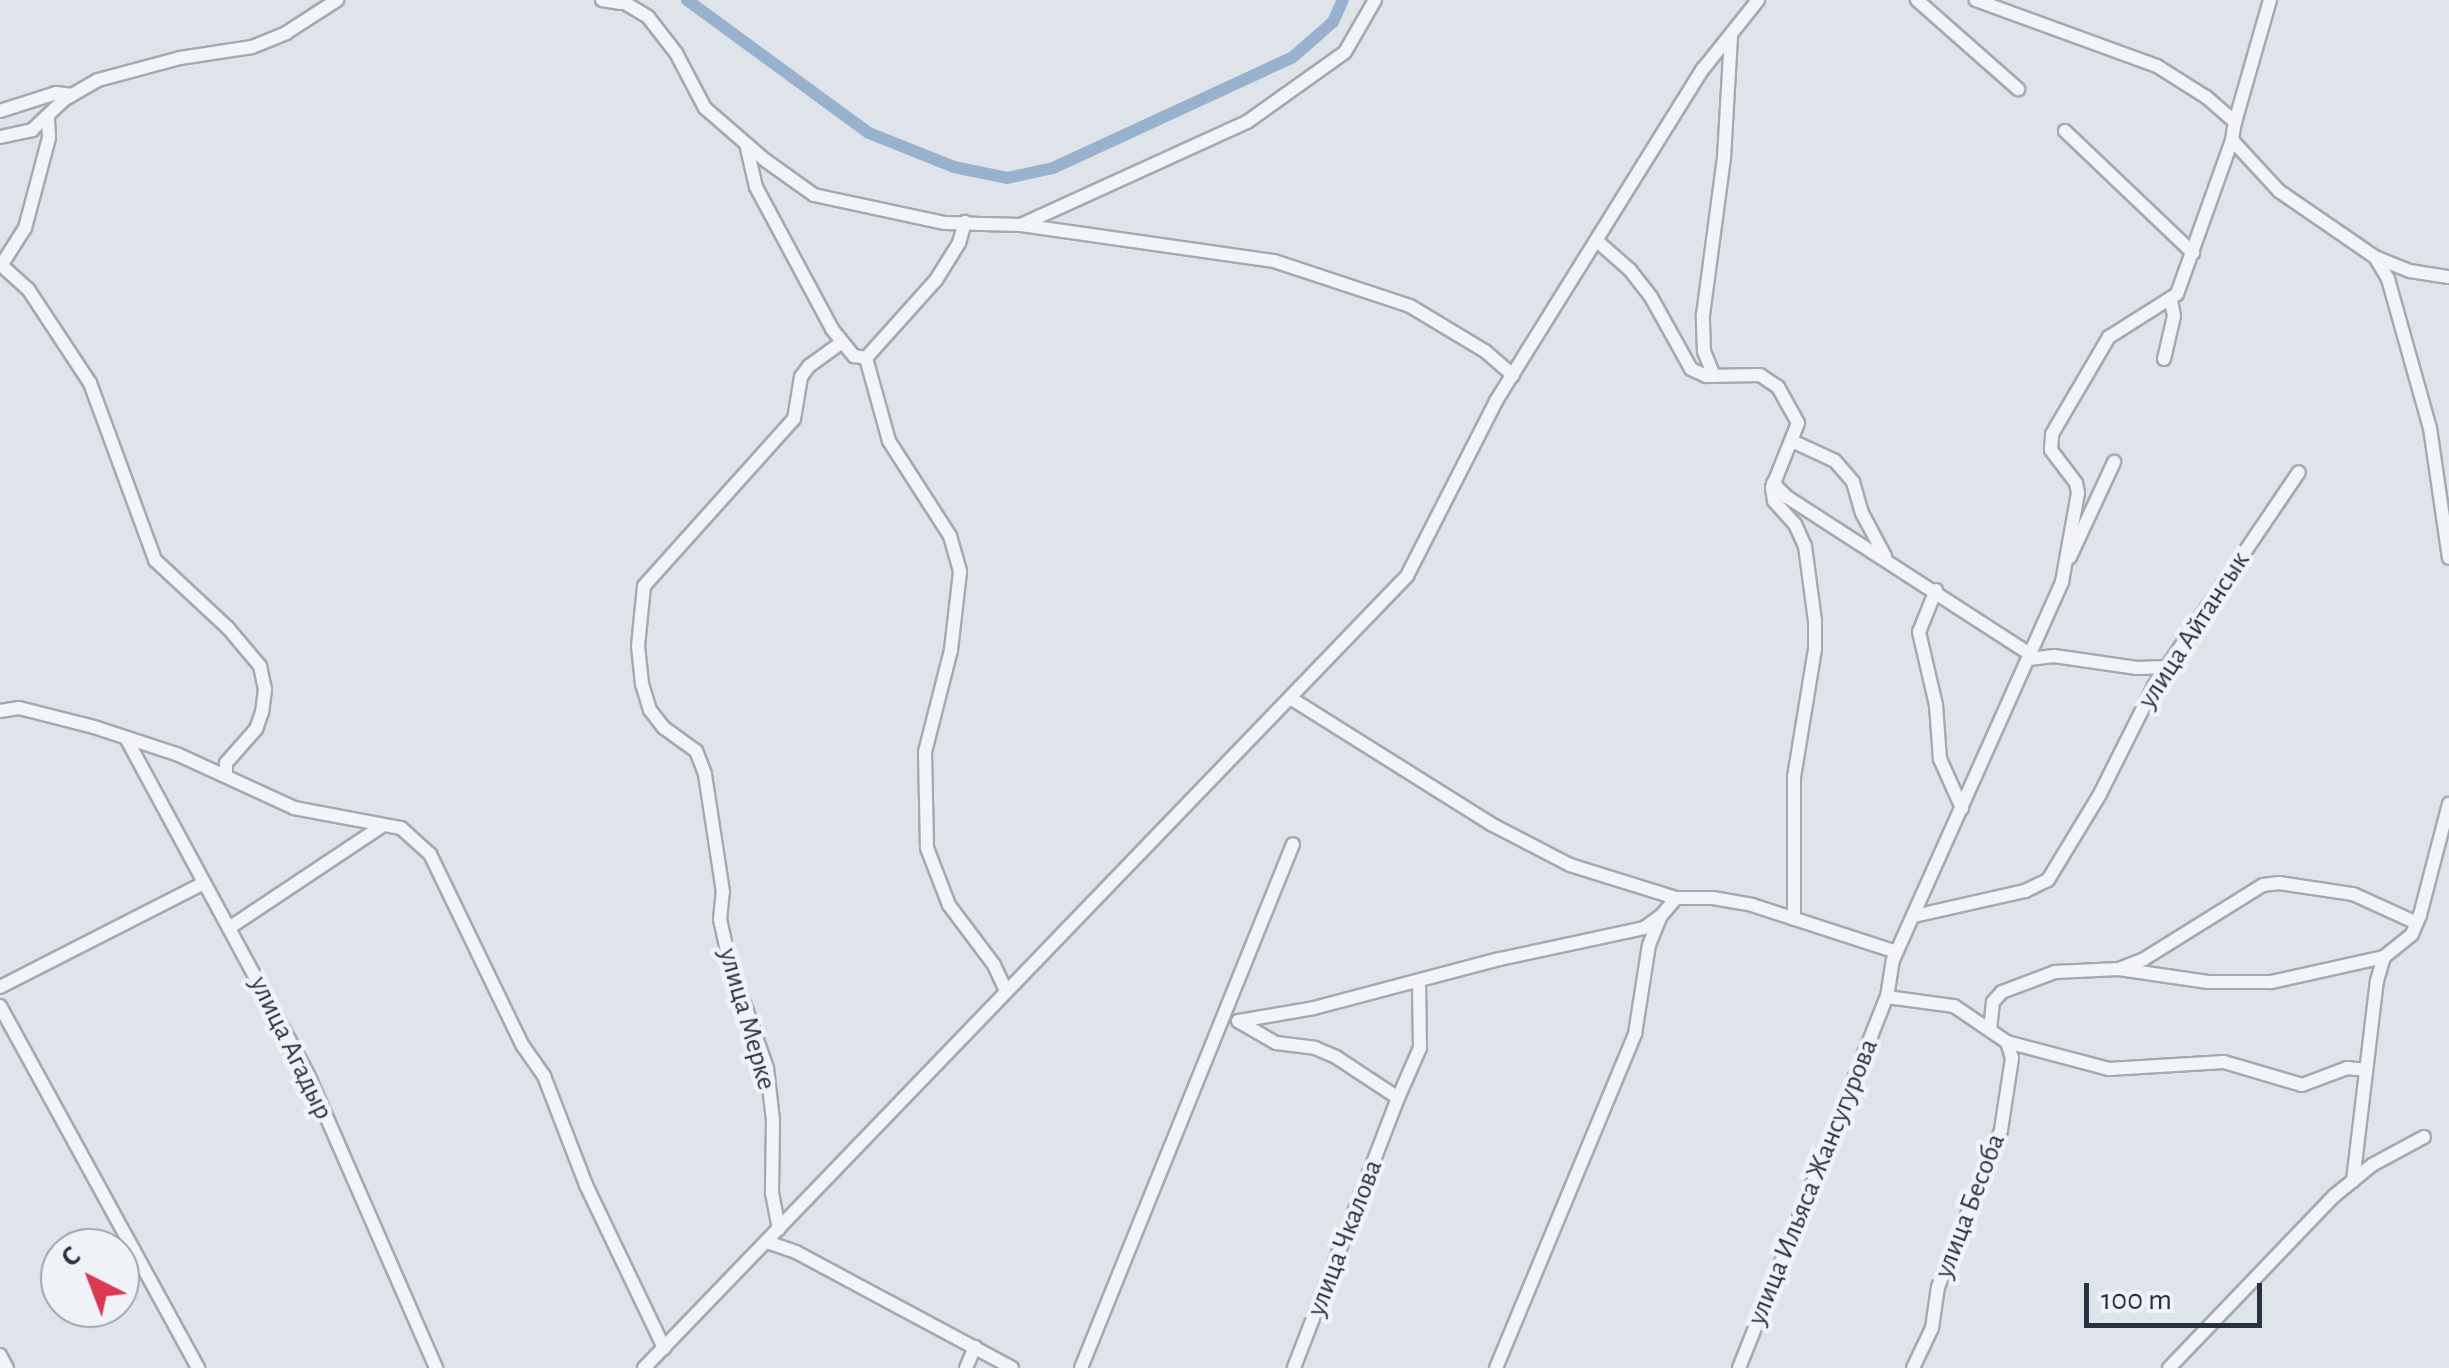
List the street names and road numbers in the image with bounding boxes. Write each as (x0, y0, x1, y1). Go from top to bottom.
street label: улица Айтансык (2131, 545, 2257, 715)
street label: улица Мерке (711, 944, 783, 1094)
street label: улица Агадыр (242, 971, 340, 1125)
street label: улица Ильяса Жансугурова (1740, 1034, 1886, 1330)
street label: улица Бесоба (1927, 1129, 2013, 1283)
street label: улица Чкалова (1300, 1155, 1390, 1321)

